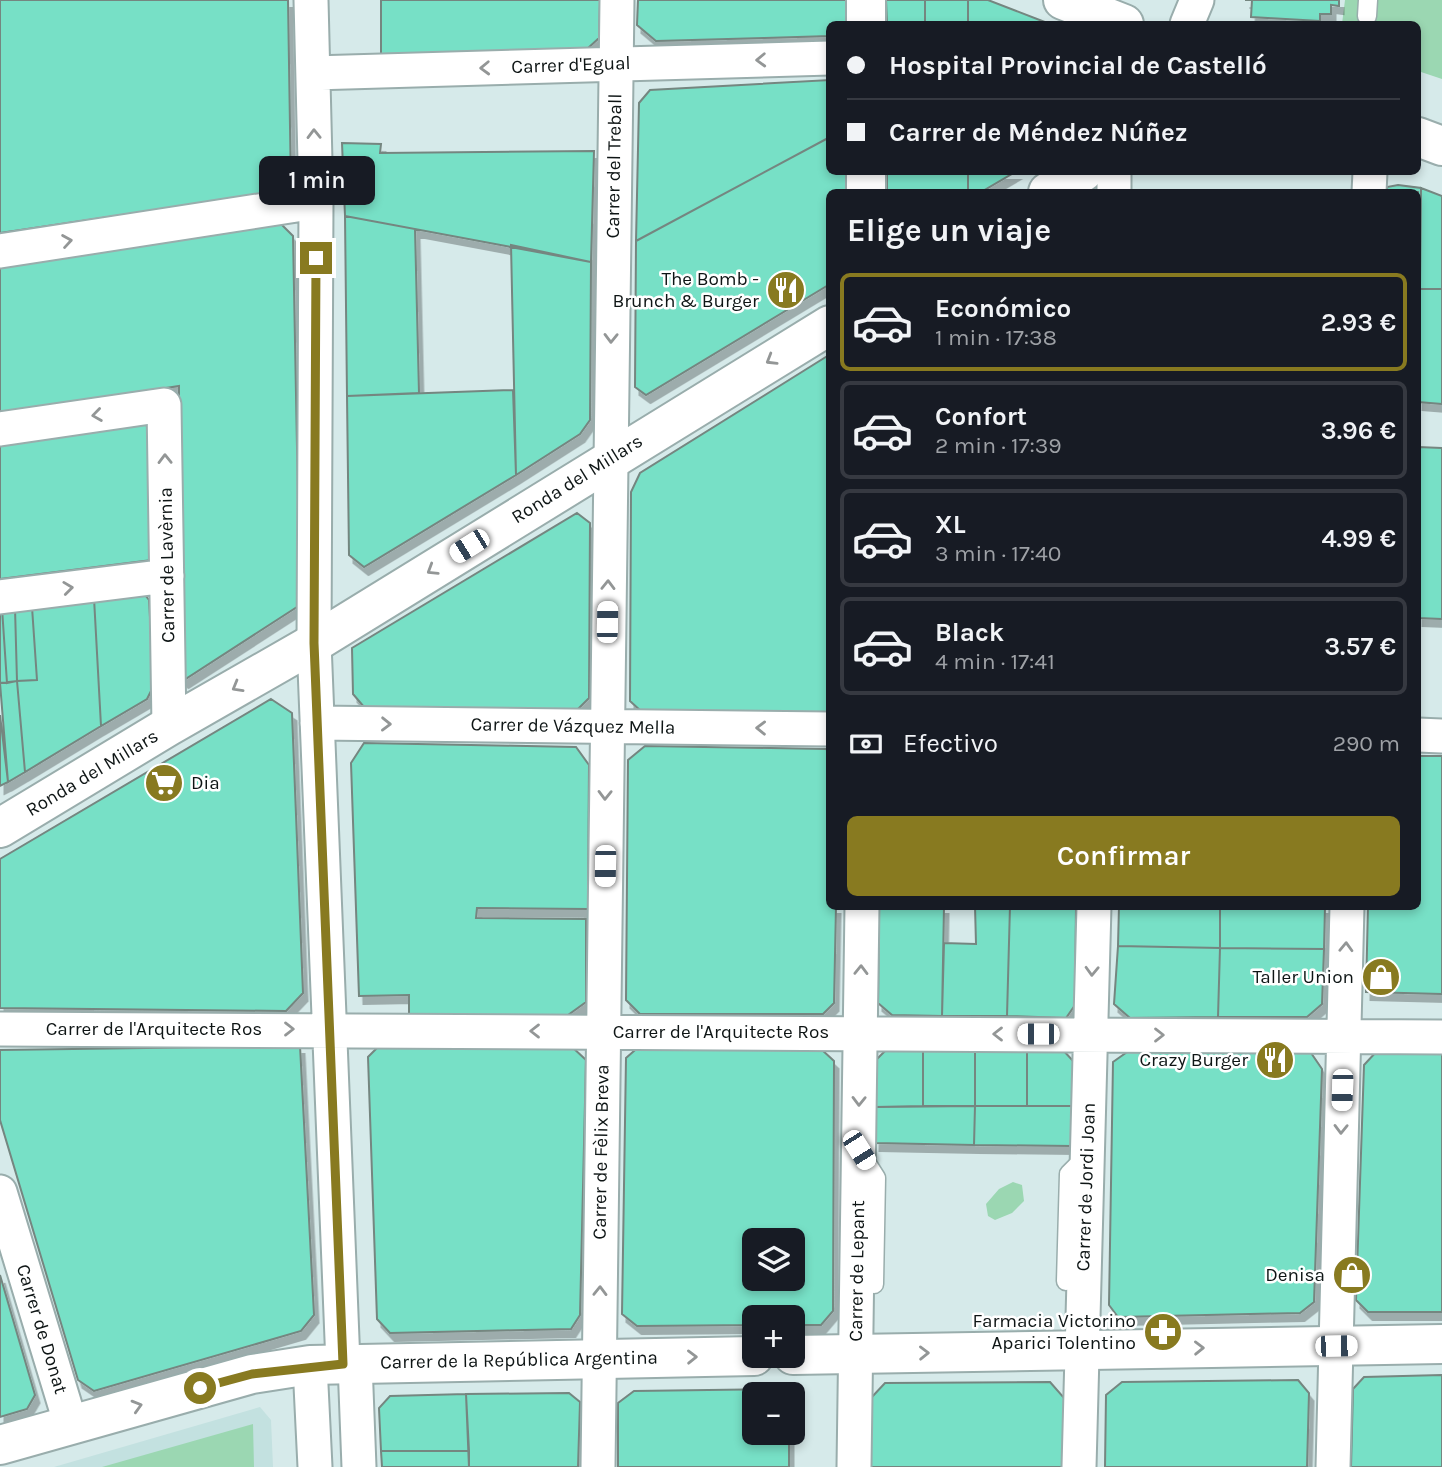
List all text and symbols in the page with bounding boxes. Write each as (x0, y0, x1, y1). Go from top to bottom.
text: Hospital Provincial de Castelló (889, 50, 1267, 81)
street label: Carrer d'Egual (511, 52, 631, 78)
one-way arrow (756, 52, 766, 68)
one-way arrow (479, 60, 490, 75)
street label: Carrer del Treball (602, 93, 626, 239)
text: Carrer de Méndez Núñez (889, 117, 1188, 148)
one-way arrow (307, 128, 322, 139)
callout: 1 min (258, 156, 374, 205)
text: 1 min (288, 167, 346, 194)
text: Elige un viaje (847, 212, 1051, 249)
one-way arrow (62, 234, 73, 249)
route end (300, 242, 332, 274)
place label: The Bomb - Brunch & Burger (612, 268, 759, 312)
restaurant icon: The Bomb - Brunch & Burger (765, 269, 807, 311)
icon: car (851, 291, 914, 354)
text: Económico (935, 293, 1071, 324)
text: 2.93 € (1321, 307, 1396, 338)
text: 1 min · 17:38 (935, 324, 1057, 351)
one-way arrow (603, 333, 619, 343)
one-way arrow (766, 352, 779, 365)
icon: car (851, 399, 914, 462)
text: Confort (935, 401, 1027, 432)
one-way arrow (91, 407, 103, 422)
text: 3.96 € (1321, 415, 1396, 446)
street label: Ronda del Millars (507, 430, 647, 528)
text: 2 min · 17:39 (935, 432, 1062, 459)
one-way arrow (157, 453, 173, 464)
street label: Carrer de Lavèrnia (155, 487, 179, 643)
icon: car (851, 507, 914, 570)
text: XL (935, 509, 966, 540)
text: 4.99 € (1321, 523, 1396, 554)
car (446, 526, 493, 566)
text: 3 min · 17:40 (935, 540, 1062, 567)
one-way arrow (426, 561, 439, 574)
one-way arrow (600, 579, 616, 589)
one-way arrow (62, 581, 74, 596)
car (597, 601, 618, 643)
icon: car (851, 615, 914, 678)
text: Black (935, 617, 1004, 648)
text: 3.57 € (1324, 631, 1396, 662)
text: 4 min · 17:41 (935, 648, 1055, 675)
one-way arrow (231, 679, 244, 692)
street label: Carrer de Vázquez Mella (470, 713, 676, 739)
one-way arrow (381, 716, 391, 732)
one-way arrow (756, 720, 766, 736)
street label: Ronda del Millars (22, 725, 162, 821)
icon: cash (847, 725, 885, 763)
text: Efectivo (903, 728, 998, 759)
text: 290 m (1333, 730, 1400, 757)
supermarket icon: Dia (143, 762, 185, 804)
place label: Dia (191, 772, 220, 794)
one-way arrow (598, 789, 613, 800)
button: Confirmar (847, 816, 1400, 896)
car (595, 845, 616, 887)
one-way arrow (1339, 941, 1354, 952)
shop icon: Taller Union (1360, 956, 1402, 998)
one-way arrow (853, 964, 869, 974)
one-way arrow (1085, 965, 1100, 976)
place label: Taller Union (1253, 966, 1354, 988)
street label: Carrer de l'Arquitecte Ros (46, 1018, 262, 1040)
one-way arrow (284, 1021, 294, 1037)
street label: Carrer de l'Arquitecte Ros (613, 1021, 829, 1043)
one-way arrow (529, 1023, 540, 1038)
car (1018, 1024, 1060, 1045)
one-way arrow (992, 1026, 1003, 1042)
one-way arrow (1154, 1027, 1165, 1043)
restaurant icon: Crazy Burger (1254, 1039, 1296, 1081)
place label: Crazy Burger (1139, 1049, 1248, 1071)
street label: Carrer de Fèlix Breva (588, 1064, 614, 1240)
car (1331, 1069, 1354, 1111)
one-way arrow (851, 1096, 867, 1107)
street label: Carrer de Jordi Joan (1072, 1102, 1100, 1272)
one-way arrow (1334, 1124, 1349, 1135)
car (839, 1127, 880, 1173)
street label: Carrer de Lepant (845, 1200, 869, 1342)
map controls (742, 1228, 805, 1445)
button: layers (742, 1228, 805, 1291)
shop icon: Denisa (1331, 1254, 1373, 1296)
street label: Carrer de Donat (12, 1261, 72, 1397)
place label: Denisa (1265, 1264, 1325, 1286)
one-way arrow (592, 1285, 608, 1295)
button: + (742, 1305, 805, 1368)
place label: Farmacia Victorino Aparici Tolentino (972, 1310, 1136, 1354)
pharmacy icon: Farmacia Victorino Aparici Tolentino (1142, 1311, 1184, 1353)
car (1315, 1335, 1358, 1357)
one-way arrow (1194, 1340, 1205, 1356)
one-way arrow (919, 1345, 930, 1361)
street label: Carrer de la República Argentina (380, 1347, 658, 1373)
one-way arrow (687, 1349, 698, 1365)
route start (184, 1372, 216, 1404)
button: − (742, 1382, 805, 1445)
one-way arrow (131, 1400, 143, 1414)

